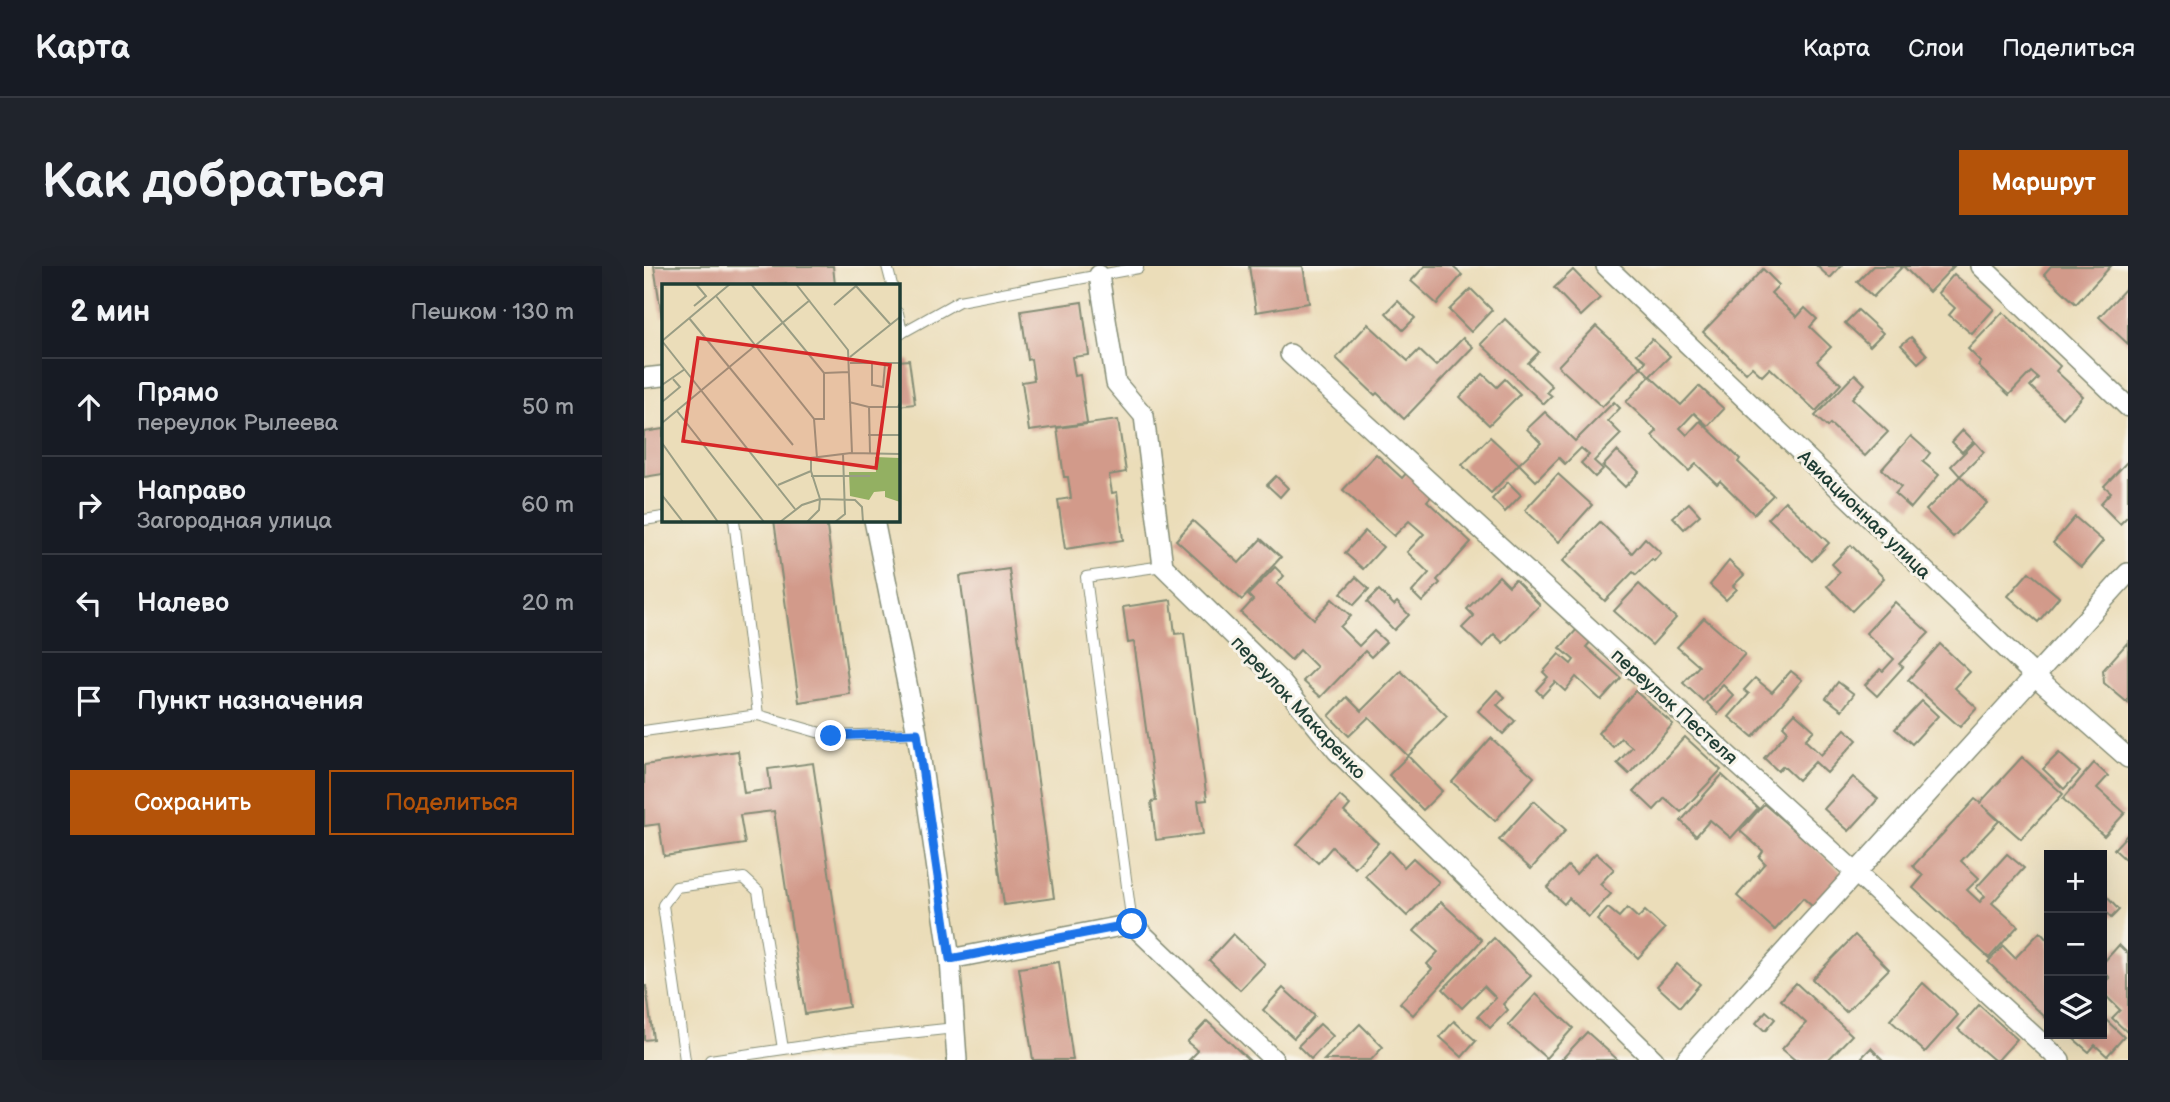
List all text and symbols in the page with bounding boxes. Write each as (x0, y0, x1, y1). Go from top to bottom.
text: Карта (35, 28, 130, 68)
text: Карта (1803, 34, 1870, 63)
text: Слои (1908, 34, 1964, 63)
text: Поделиться (2002, 34, 2135, 63)
button: Маршрут (1959, 150, 2128, 215)
text: Как добраться (42, 153, 386, 212)
inset map (662, 284, 900, 522)
text: 2 мин (70, 294, 150, 330)
text: Пешком · 130 m (410, 298, 574, 326)
text: Прямо (137, 378, 219, 409)
icon: ahead (70, 388, 108, 426)
text: 50 m (522, 393, 574, 421)
text: переулок Рылеева (137, 409, 338, 437)
street label: Авиационная улица (1792, 445, 1935, 584)
text: Направо (137, 476, 246, 507)
icon: right (70, 486, 108, 524)
text: 60 m (521, 491, 574, 519)
text: Загородная улица (137, 507, 332, 535)
icon: left (70, 584, 108, 622)
text: Налево (137, 588, 229, 619)
text: 20 m (522, 589, 574, 617)
street label: переулок Макаренко (1226, 632, 1370, 784)
street label: переулок Пестеля (1606, 644, 1742, 770)
icon: arrive (70, 682, 108, 720)
text: Пункт назначения (137, 686, 363, 717)
route end (815, 720, 846, 751)
button: Сохранить (70, 770, 315, 835)
button: Поделиться (329, 770, 574, 835)
map controls (2044, 850, 2107, 1039)
button: + (2044, 850, 2107, 913)
route start (1116, 908, 1147, 939)
button: − (2044, 913, 2107, 976)
button: layers (2044, 976, 2107, 1039)

